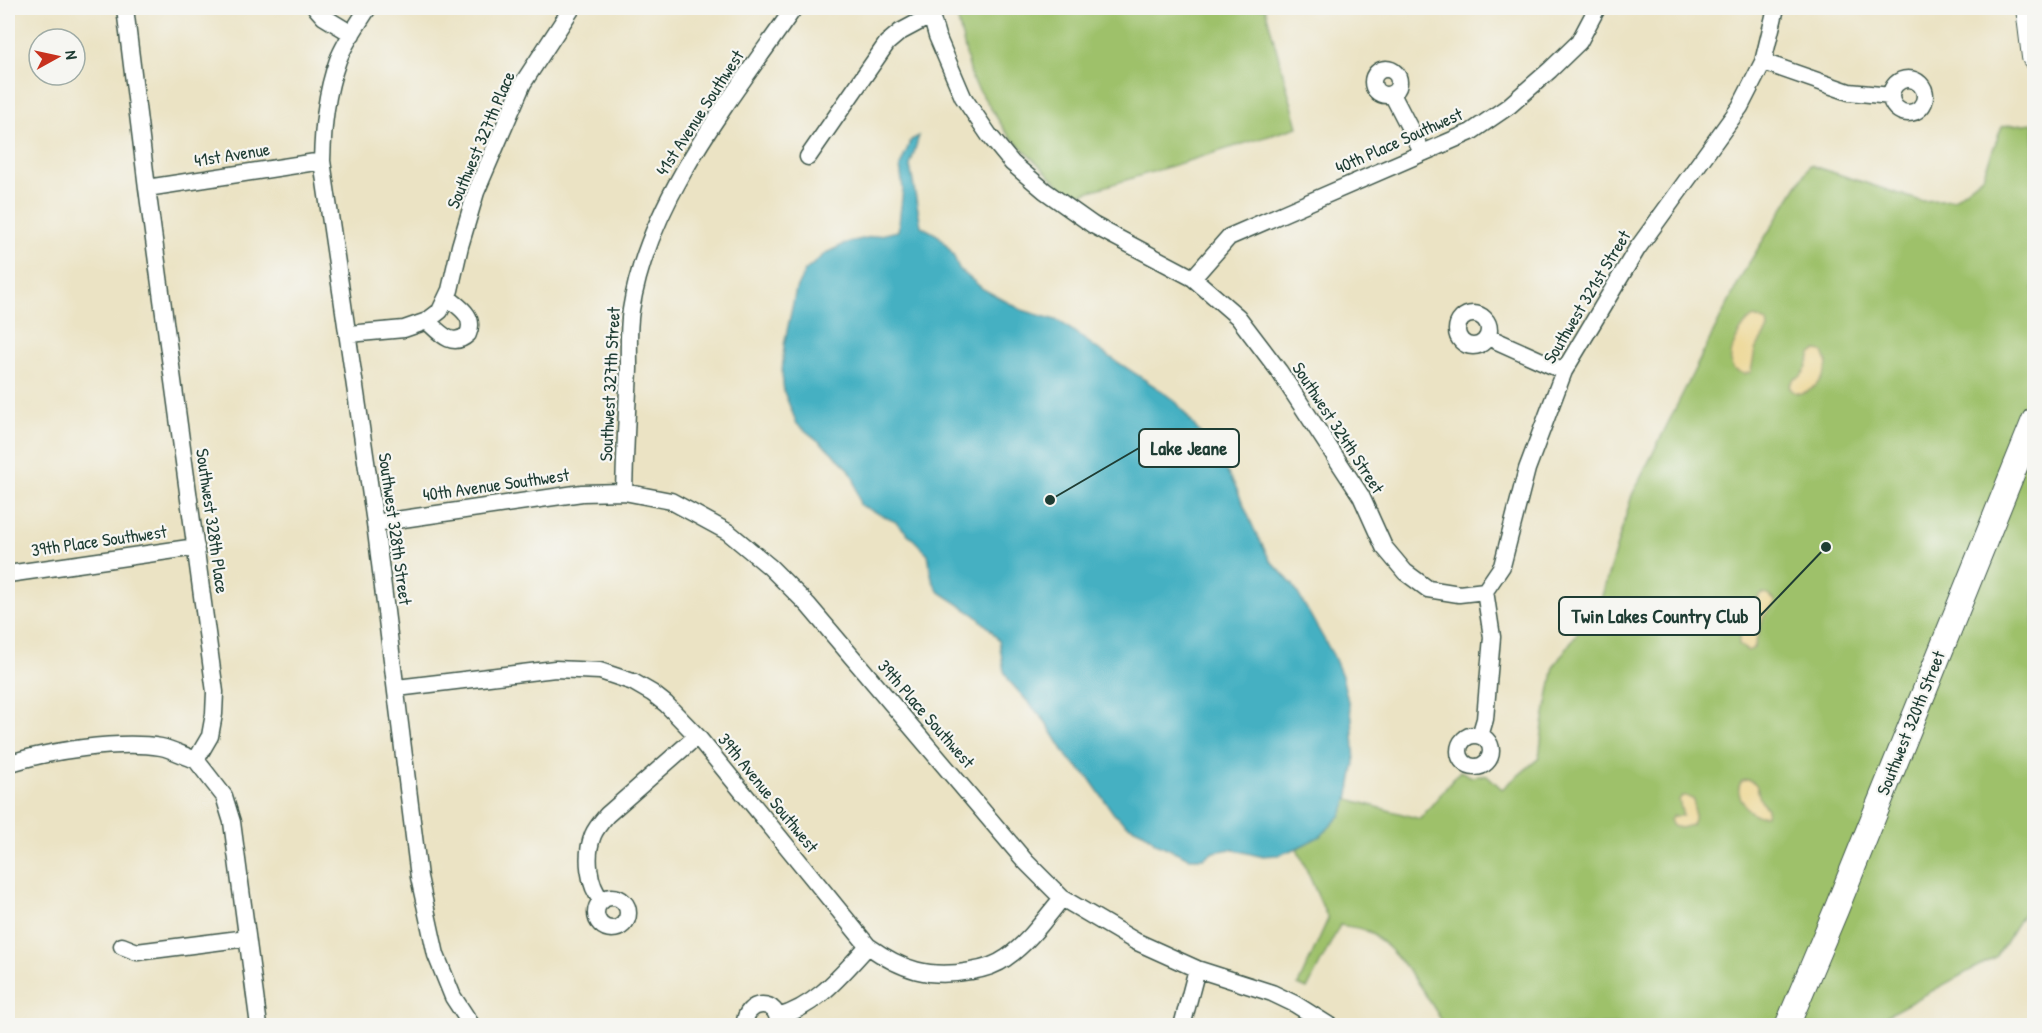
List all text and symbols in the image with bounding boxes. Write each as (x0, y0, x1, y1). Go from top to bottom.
north arrow (27, 27, 87, 87)
street label: 41st Avenue Southwest (649, 44, 750, 181)
text: N (60, 49, 83, 61)
street label: Southwest 327th Place (440, 67, 521, 212)
street label: 40th Place Southwest (1331, 101, 1467, 180)
street label: 41st Avenue (192, 136, 272, 173)
street label: Southwest 321st Street (1537, 225, 1637, 368)
street label: Southwest 327th Street (593, 305, 626, 462)
street label: Southwest 324th Street (1286, 357, 1391, 499)
callout: Lake Jeane (1139, 429, 1239, 467)
text: Lake Jeane (1151, 434, 1227, 461)
street label: Southwest 328th Place (190, 447, 235, 595)
street label: Southwest 328th Street (372, 451, 419, 607)
street label: 40th Avenue Southwest (421, 462, 572, 507)
street label: 39th Place Southwest (30, 519, 169, 562)
callout: Twin Lakes Country Club (1559, 597, 1760, 635)
text: Twin Lakes Country Club (1571, 602, 1748, 630)
street label: Southwest 320th Street (1870, 646, 1951, 799)
street label: 39th Place Southwest (872, 654, 981, 774)
street label: 39th Avenue Southwest (712, 728, 825, 858)

